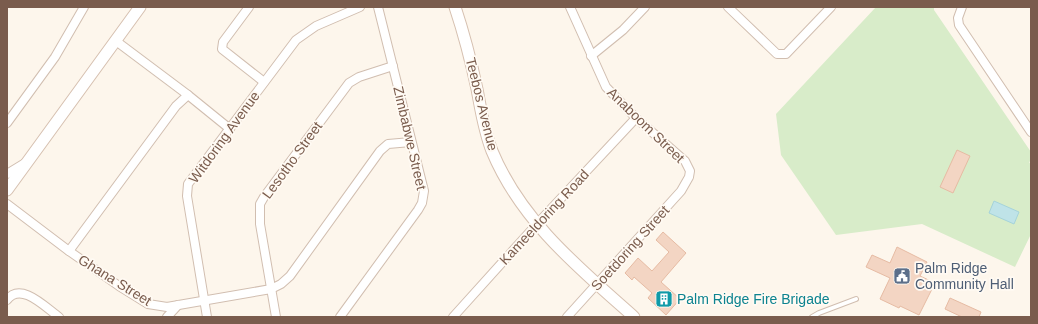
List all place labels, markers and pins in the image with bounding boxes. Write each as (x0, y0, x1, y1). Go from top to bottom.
place label: Palm Ridge Community Hall (915, 260, 1014, 292)
public building icon: Palm Ridge Community Hall (892, 266, 912, 286)
building icon: Palm Ridge Fire Brigade (654, 289, 674, 309)
place label: Palm Ridge Fire Brigade (677, 291, 830, 307)

